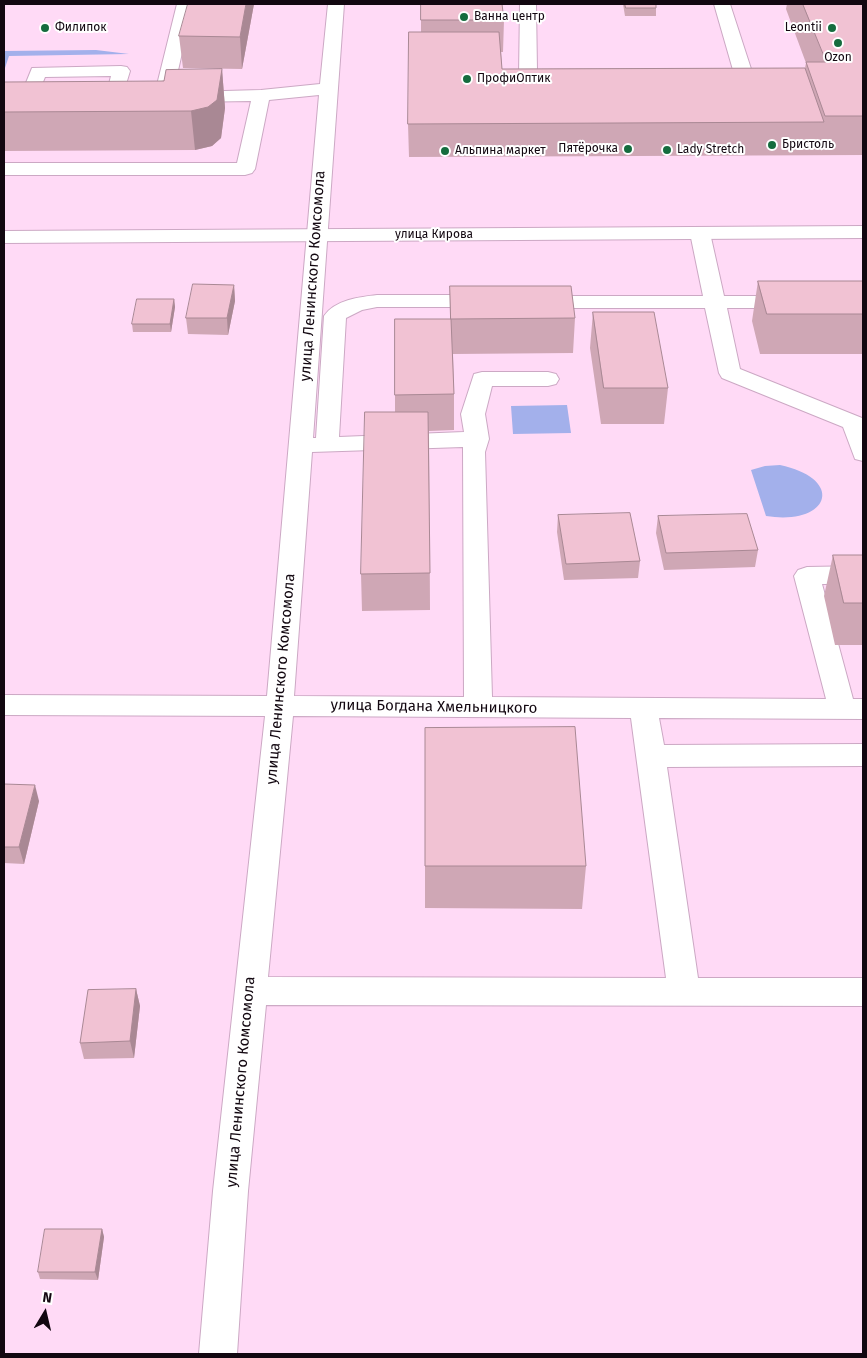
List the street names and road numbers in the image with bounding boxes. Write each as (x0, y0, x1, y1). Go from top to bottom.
street label: улица Ленинского Комсомола (297, 170, 329, 382)
street label: улица Кирова (395, 228, 473, 242)
street label: улица Ленинского Комсомола (263, 573, 299, 785)
street label: улица Богдана Хмельницкого (330, 696, 538, 718)
street label: улица Ленинского Комсомола (223, 976, 259, 1188)

